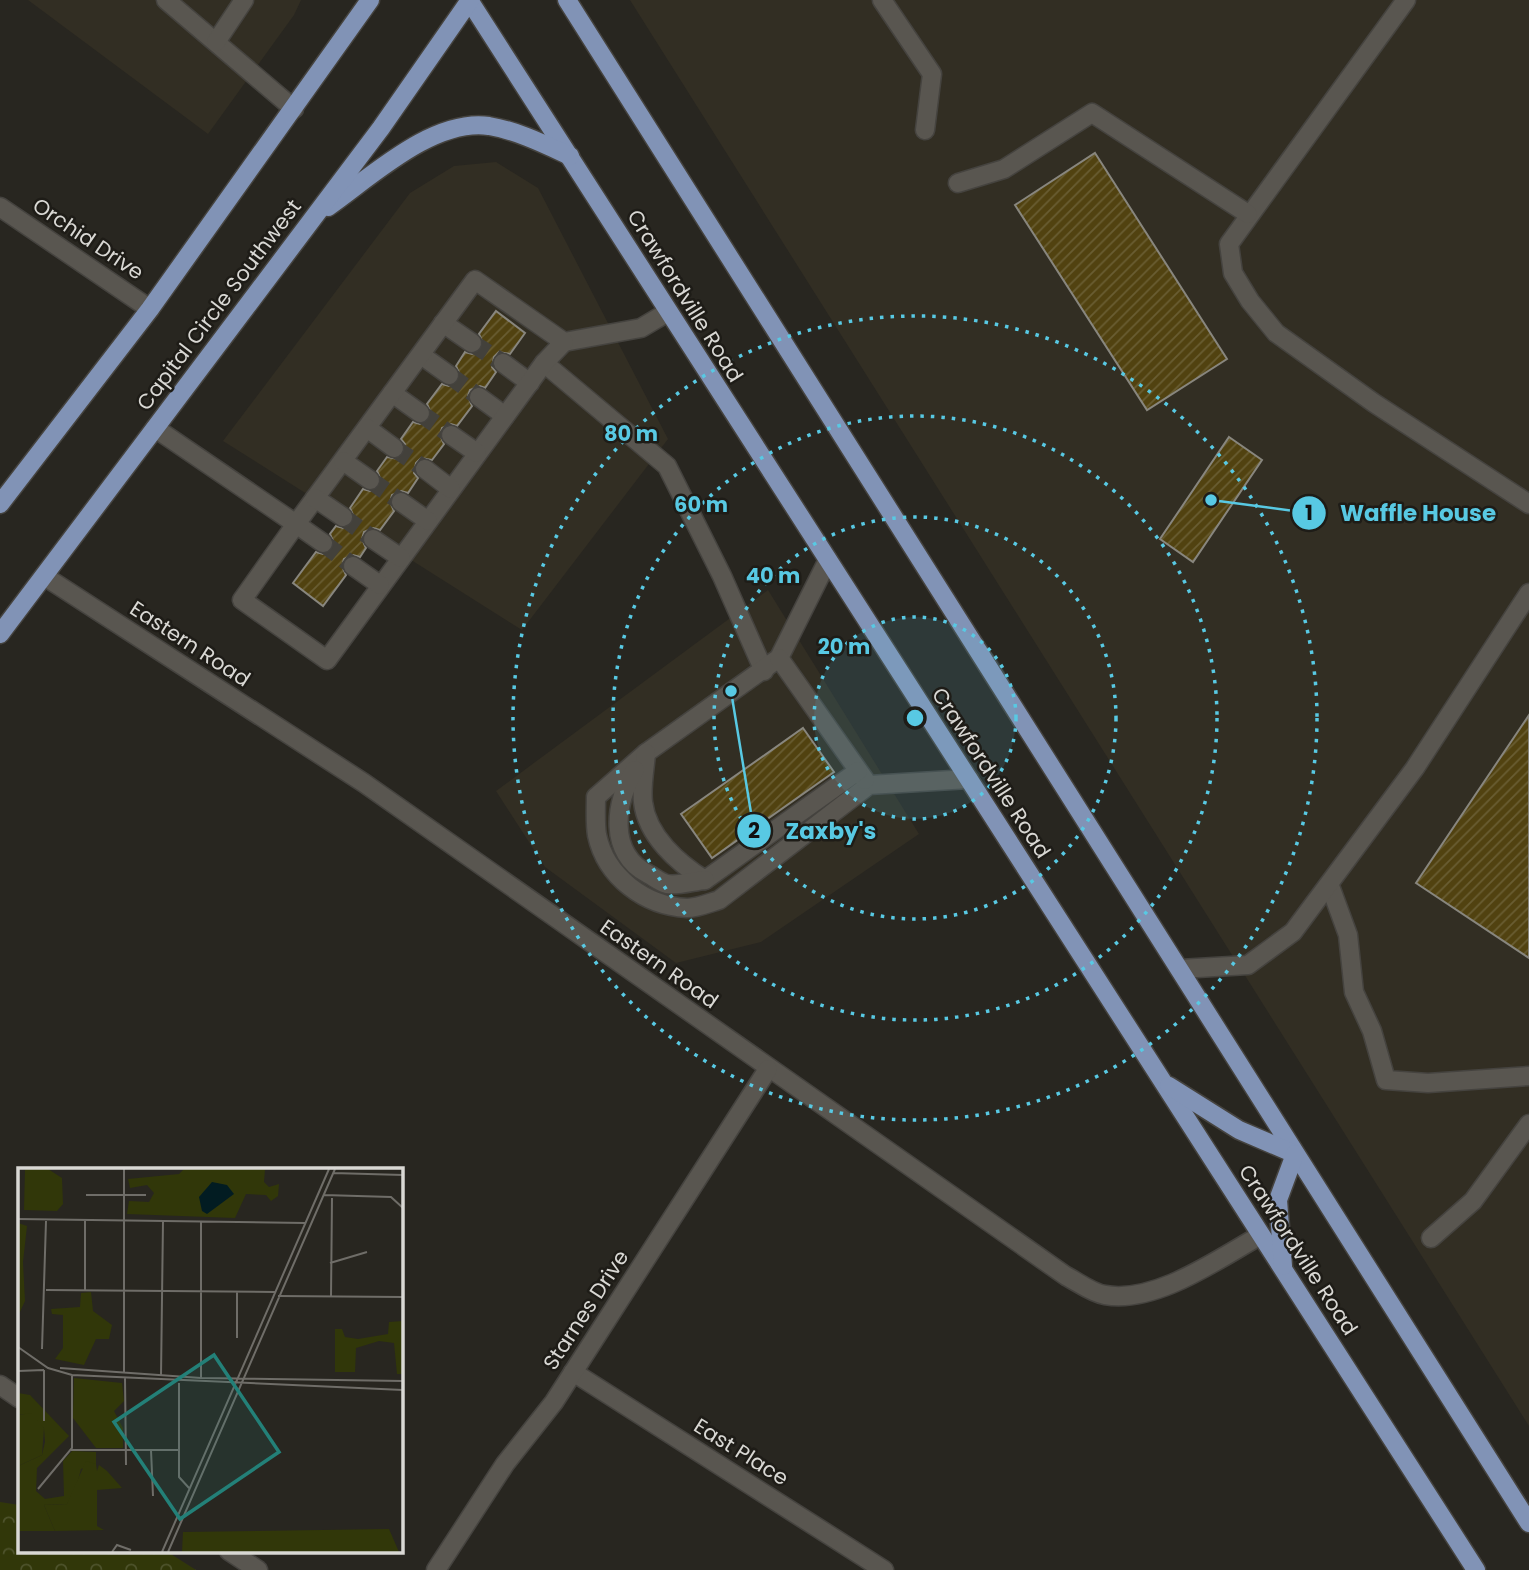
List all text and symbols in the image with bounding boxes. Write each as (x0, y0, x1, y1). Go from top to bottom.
street label: Orchid Drive (27, 191, 150, 286)
street label: Capital Circle Southwest (130, 193, 308, 416)
street label: Crawfordville Road (621, 204, 750, 388)
text: 80 m (604, 419, 658, 448)
text: 60 m (674, 490, 728, 519)
callout: Waffle House (1291, 491, 1511, 535)
text: Waffle House (1340, 497, 1496, 529)
text: 1 (1305, 498, 1313, 527)
text: 40 m (746, 561, 800, 590)
street label: Eastern Road (124, 594, 256, 693)
text: 20 m (818, 632, 870, 661)
street label: Crawfordville Road (925, 682, 1058, 864)
centre of rings (903, 706, 927, 730)
callout: Zaxby's (737, 809, 891, 853)
text: Zaxby's (786, 815, 876, 847)
text: 2 (748, 816, 760, 845)
street label: Eastern Road (594, 912, 724, 1015)
street label: Crawfordville Road (1232, 1159, 1365, 1341)
inset map (18, 1168, 402, 1552)
street label: Starnes Drive (536, 1244, 635, 1375)
street label: East Place (688, 1411, 794, 1492)

